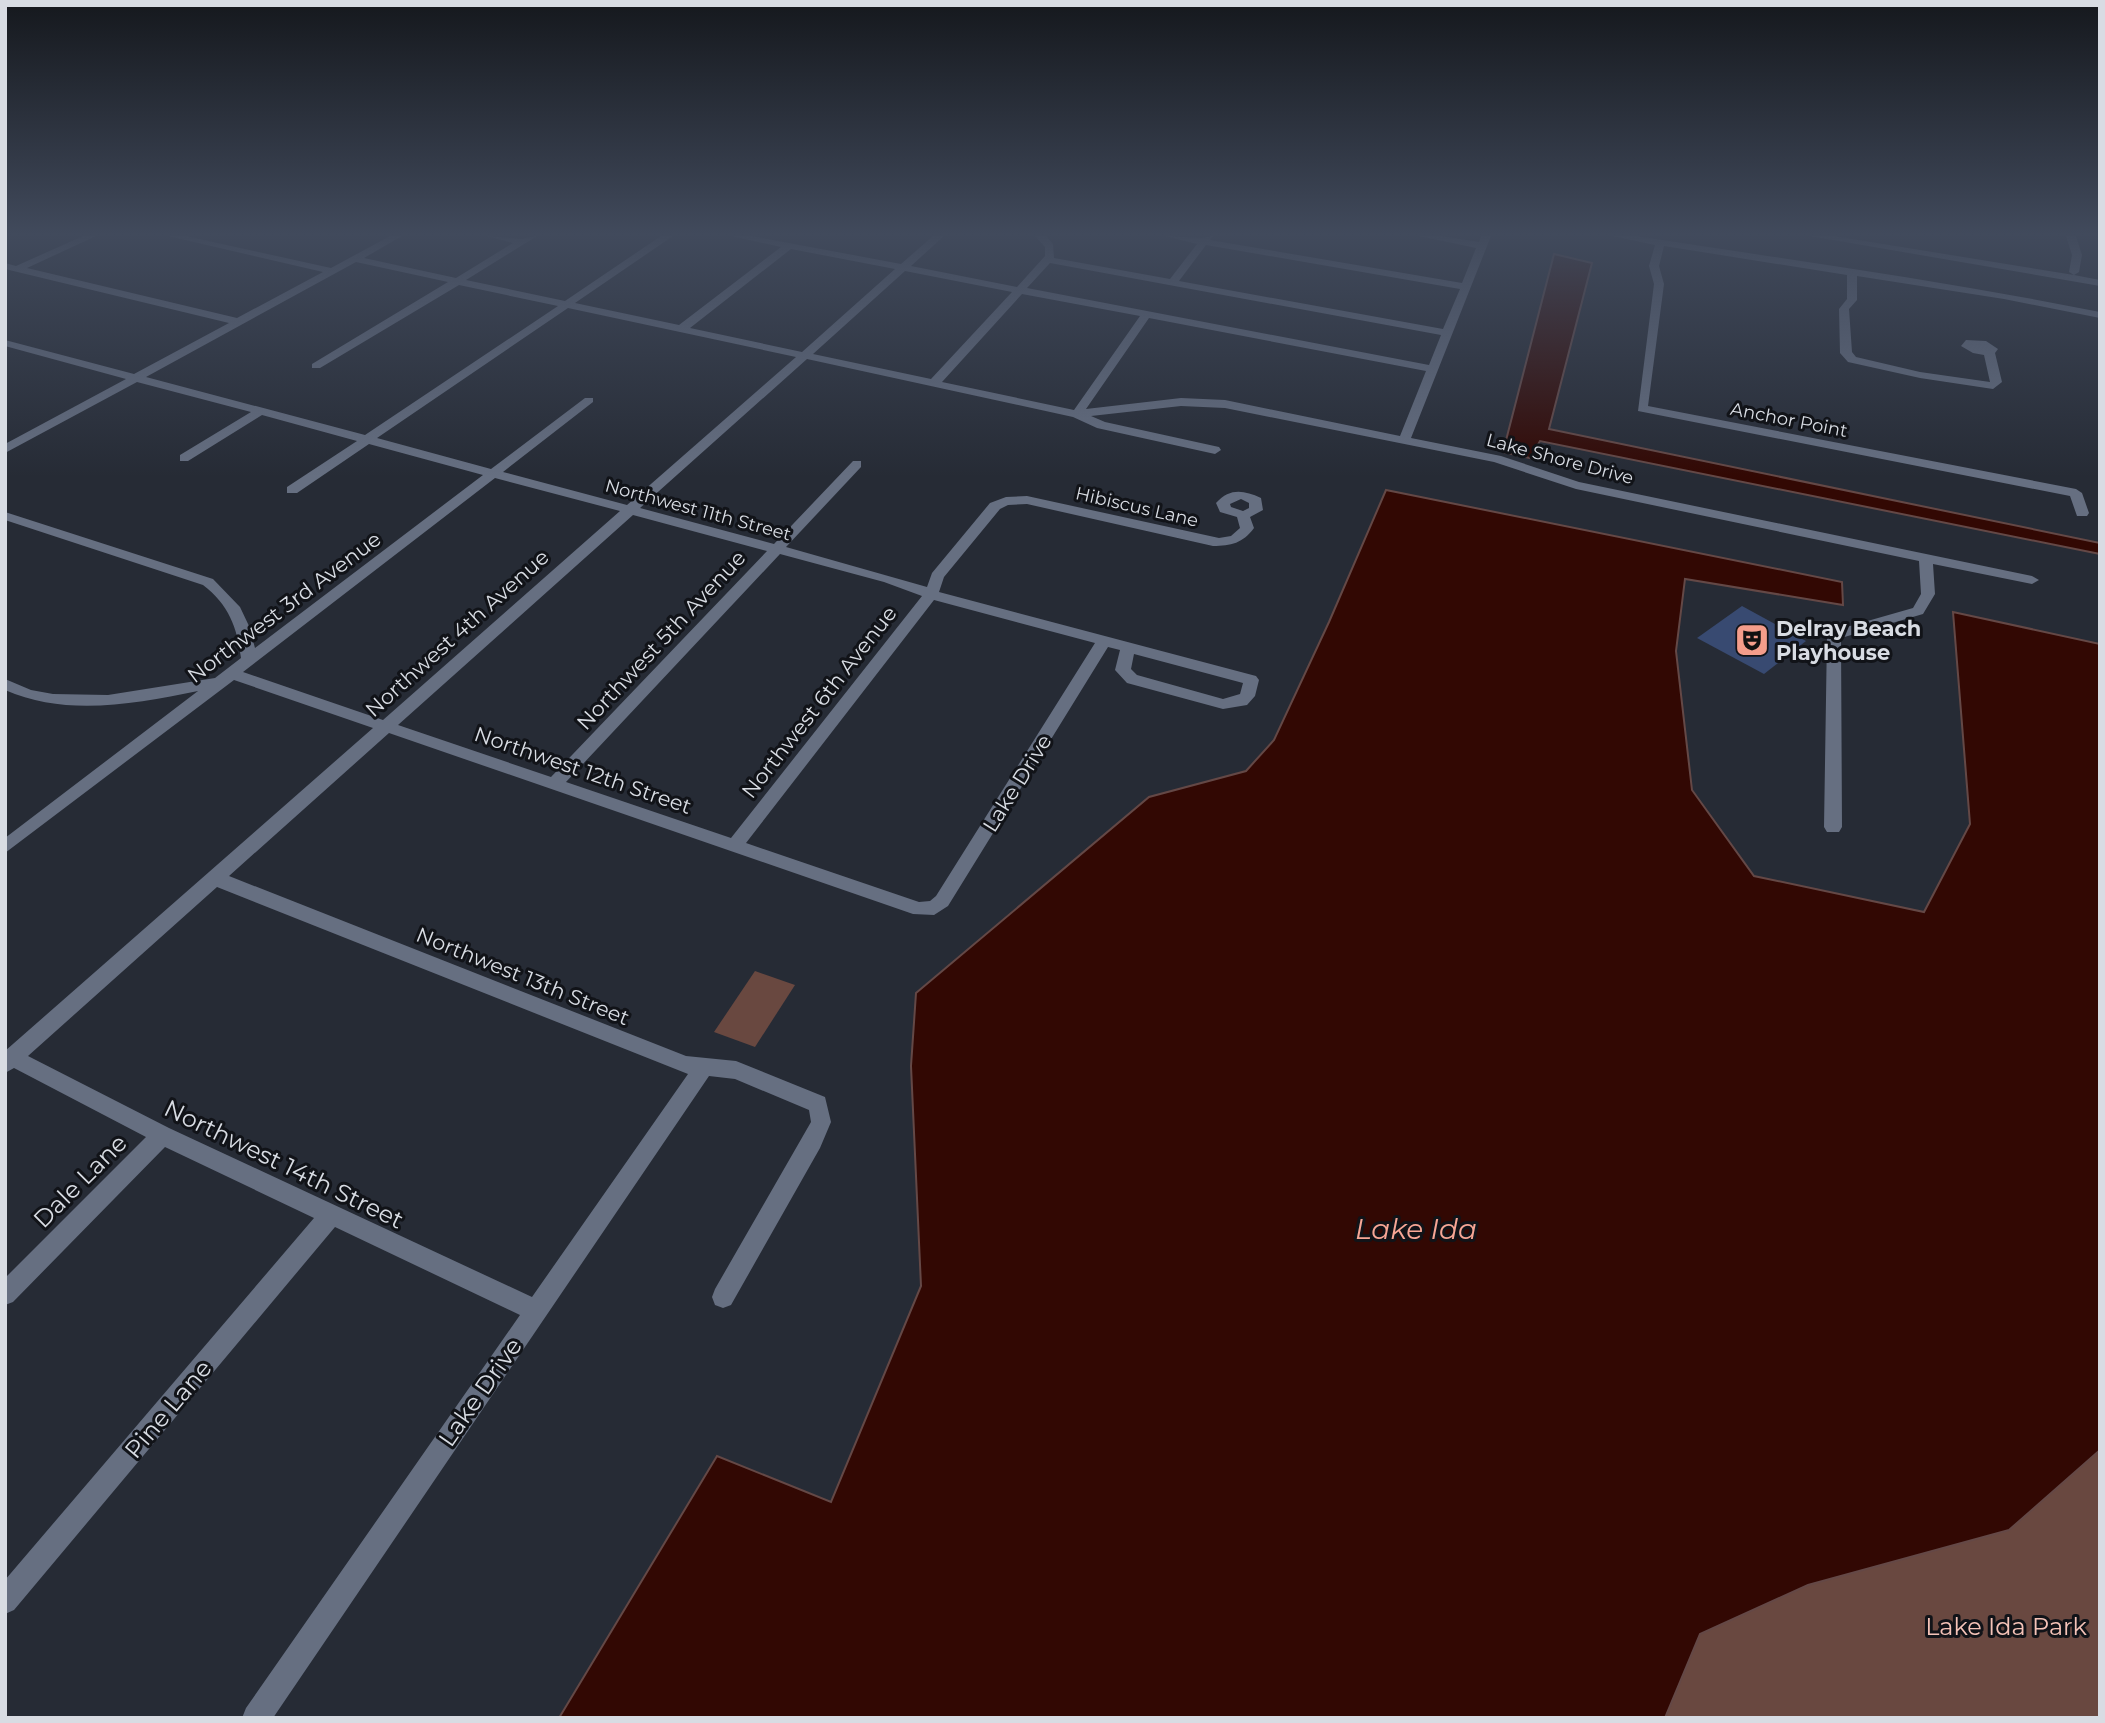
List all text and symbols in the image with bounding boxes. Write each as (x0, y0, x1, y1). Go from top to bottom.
street label: Anchor Point (1729, 398, 1849, 442)
street label: Lake Shore Drive (1484, 429, 1636, 489)
street label: Northwest 11th Street (603, 475, 793, 545)
street label: Hibiscus Lane (1073, 482, 1201, 532)
street label: Northwest 3rd Avenue (182, 526, 386, 688)
street label: Northwest 4th Avenue (360, 544, 554, 722)
street label: Northwest 5th Avenue (571, 545, 751, 735)
street label: Northwest 6th Avenue (736, 601, 902, 803)
place label: Delray Beach Playhouse (1776, 616, 1921, 665)
theatre icon: Delray Beach Playhouse (1733, 621, 1771, 659)
street label: Northwest 12th Street (471, 721, 695, 819)
street label: Lake Drive (977, 730, 1057, 836)
street label: Northwest 13th Street (413, 922, 633, 1030)
street label: Northwest 14th Street (160, 1093, 409, 1235)
street label: Dale Lane (27, 1128, 133, 1234)
water label: Lake Ida (1355, 1212, 1477, 1246)
street label: Lake Drive (432, 1332, 528, 1452)
street label: Pine Lane (118, 1354, 218, 1464)
park label: Lake Ida Park (1925, 1612, 2088, 1641)

